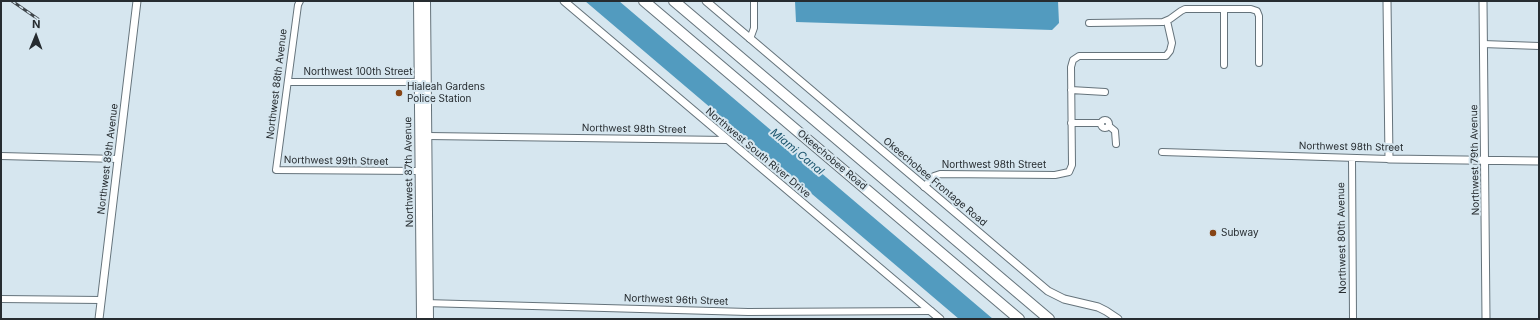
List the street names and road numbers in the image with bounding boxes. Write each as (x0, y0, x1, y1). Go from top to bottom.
street label: Northwest 88th Avenue (264, 28, 290, 140)
street label: Northwest 100th Street (304, 66, 412, 78)
street label: Northwest 89th Avenue (95, 103, 121, 215)
street label: Northwest 79th Avenue (1468, 104, 1482, 216)
street label: Northwest South River Drive (703, 105, 813, 201)
street label: Northwest 87th Avenue (402, 117, 416, 227)
street label: Northwest 98th Street (582, 122, 686, 136)
street label: Okeechobee Road (795, 127, 869, 193)
street label: Okeechobee Frontage Road (881, 135, 989, 229)
street label: Northwest 98th Street (1299, 140, 1403, 154)
street label: Northwest 99th Street (284, 154, 388, 168)
street label: Northwest 98th Street (942, 159, 1046, 171)
street label: Northwest 80th Avenue (1335, 182, 1349, 294)
street label: Northwest 96th Street (624, 292, 728, 308)

